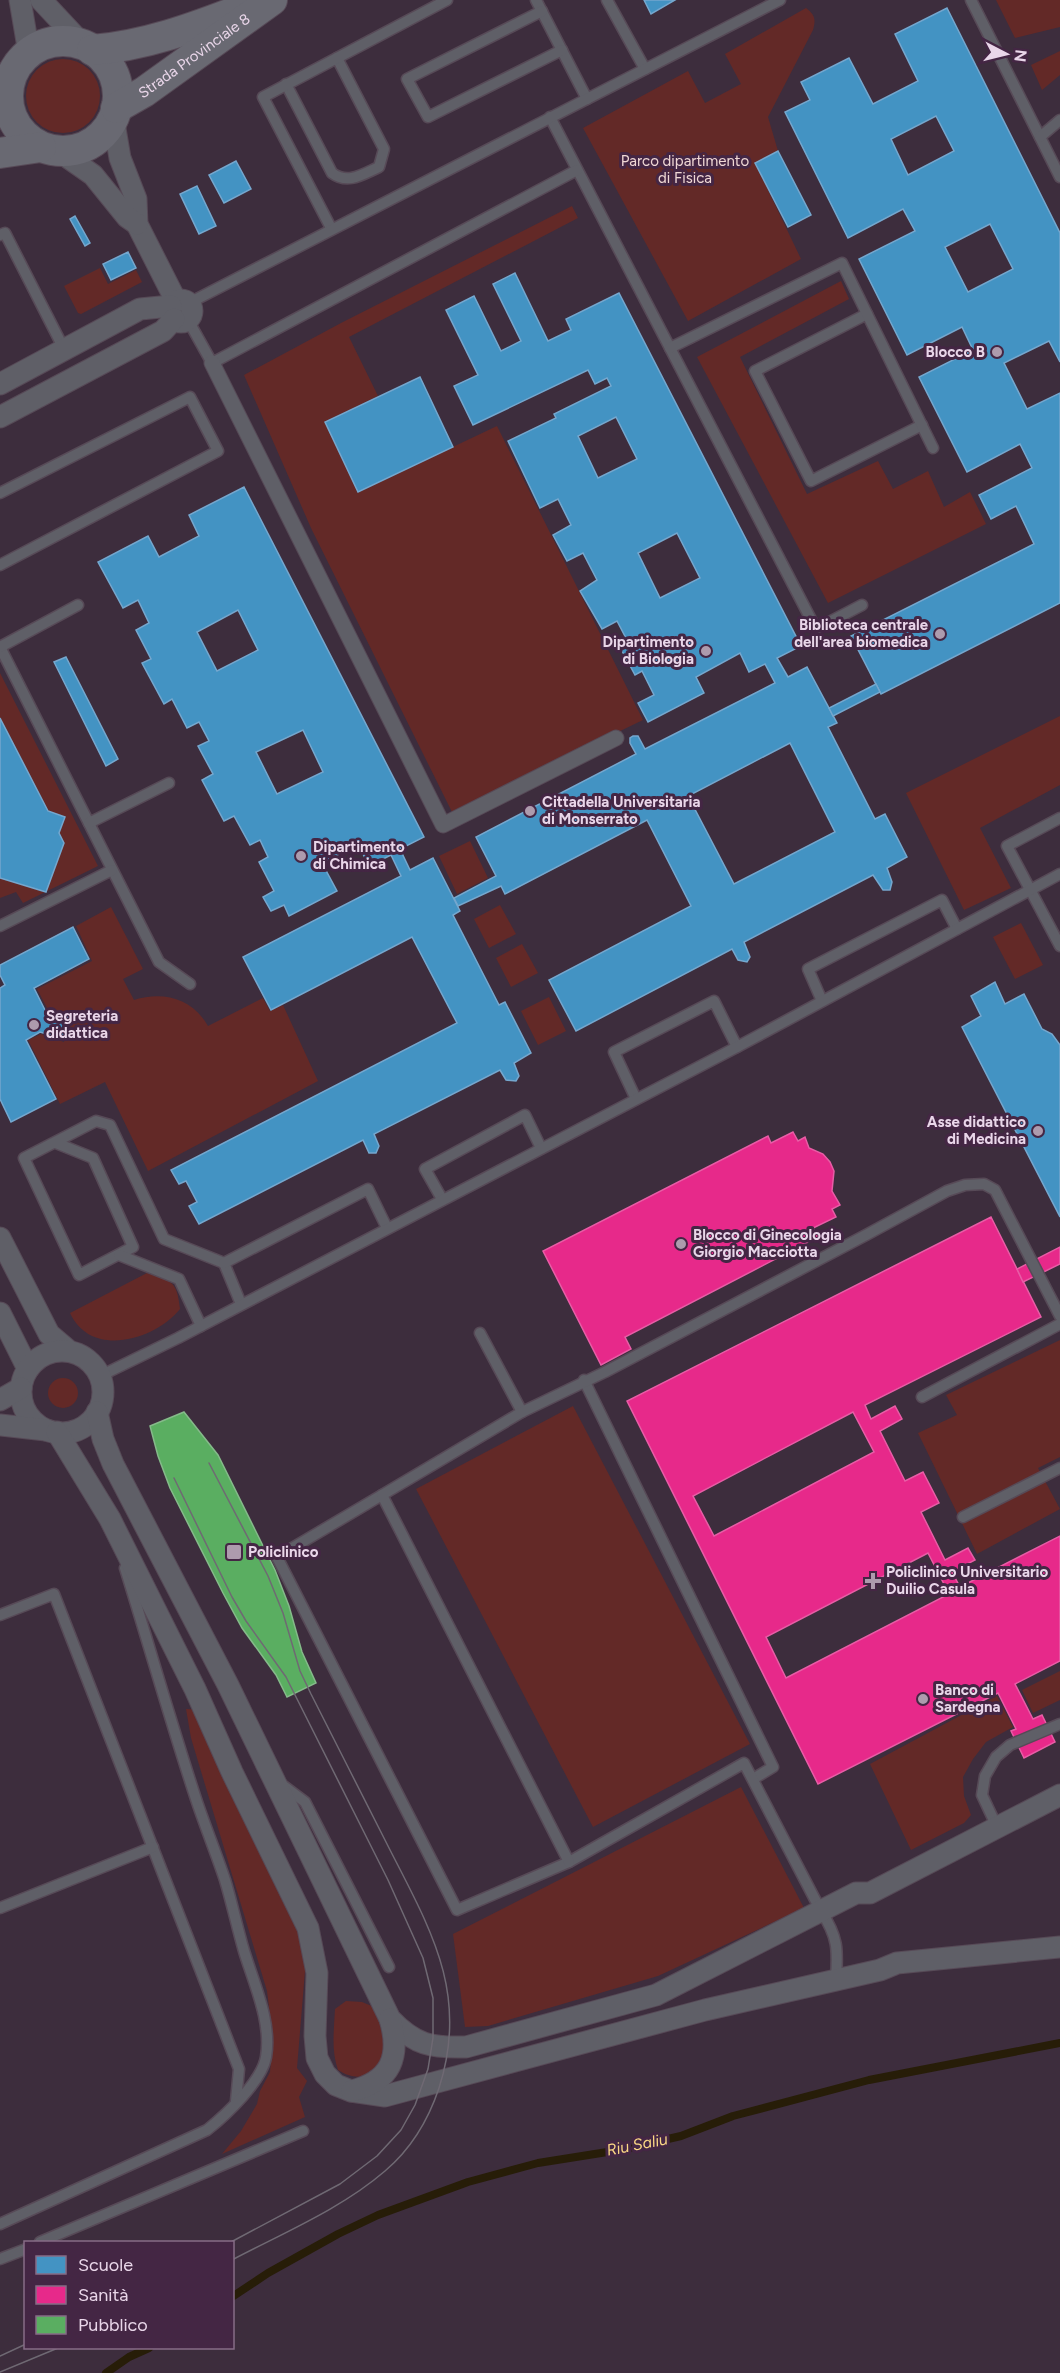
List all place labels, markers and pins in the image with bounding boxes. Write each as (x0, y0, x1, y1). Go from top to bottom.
place label: Blocco B (926, 343, 985, 361)
marker: Blocco B (990, 345, 1004, 359)
place label: Biblioteca centrale dell'area biomedica (794, 616, 929, 651)
marker: Biblioteca centrale dell'area biomedica (933, 627, 947, 641)
place label: Dipartimento di Biologia (602, 633, 694, 668)
marker: Dipartimento di Biologia (699, 644, 713, 658)
place label: Cittadella Universitaria di Monserrato (542, 793, 700, 828)
marker: Cittadella Universitaria di Monserrato (523, 804, 537, 818)
place label: Dipartimento di Chimica (313, 838, 405, 873)
marker: Dipartimento di Chimica (294, 849, 308, 863)
place label: Segreteria didattica (46, 1007, 118, 1042)
marker: Segreteria didattica (27, 1018, 41, 1032)
place label: Asse didattico di Medicina (927, 1113, 1026, 1148)
marker: Asse didattico di Medicina (1031, 1124, 1045, 1138)
place label: Blocco di Ginecologia Giorgio Macciotta (693, 1226, 842, 1261)
marker: Blocco di Ginecologia Giorgio Macciotta (674, 1237, 688, 1251)
marker: Policlinico (225, 1543, 243, 1561)
place label: Policlinico (248, 1543, 319, 1561)
place label: Policlinico Universitario Duilio Casula (886, 1563, 1048, 1598)
marker: Policlinico Universitario Duilio Casula (864, 1572, 882, 1590)
place label: Banco di Sardegna (935, 1681, 1001, 1716)
marker: Banco di Sardegna (916, 1692, 930, 1706)

